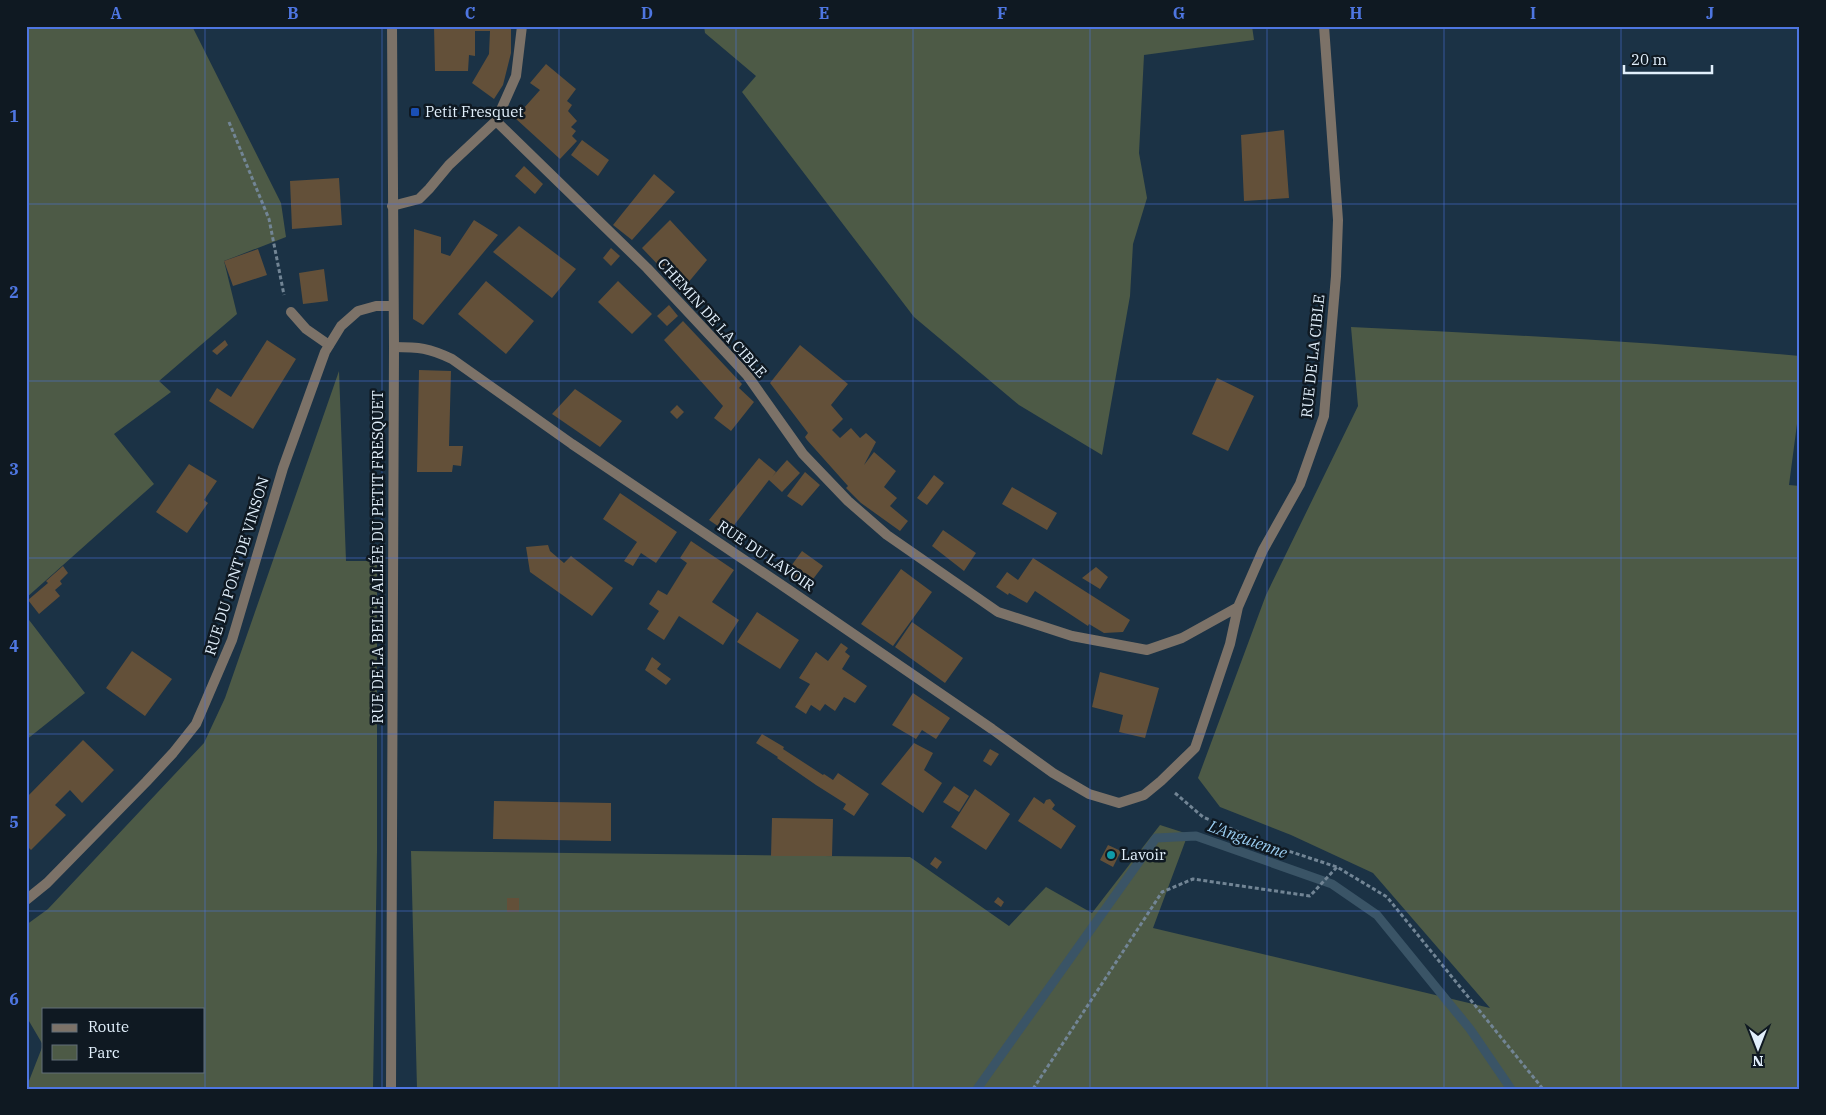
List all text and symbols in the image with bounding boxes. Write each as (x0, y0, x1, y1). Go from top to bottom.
text: A (110, 3, 122, 23)
text: B (287, 3, 299, 23)
text: C (465, 3, 475, 23)
text: D (641, 3, 653, 23)
text: E (819, 3, 829, 23)
text: F (997, 3, 1007, 23)
text: G (1173, 3, 1185, 23)
text: H (1350, 3, 1363, 23)
text: I (1530, 3, 1536, 23)
text: J (1706, 3, 1714, 23)
scale bar (1624, 42, 1711, 74)
text: 20 m (1631, 50, 1667, 69)
place label: Petit Fresquet (425, 102, 524, 121)
text: 1 (9, 106, 19, 126)
marker: Petit Fresquet (409, 106, 421, 118)
street label: CHEMIN DE LA CIBLE (654, 254, 771, 381)
text: 2 (9, 282, 19, 302)
street label: RUE DE LA CIBLE (1297, 293, 1328, 419)
street label: RUE DE LA BELLE ALLÉE DU PETIT FRESQUET (368, 390, 387, 724)
text: 3 (9, 459, 19, 479)
street label: RUE DU PONT DE VINSON (200, 474, 273, 658)
street label: RUE DU LAVOIR (714, 516, 819, 595)
text: 4 (9, 636, 19, 656)
text: 5 (9, 812, 19, 832)
water label: L'Anguienne (1205, 815, 1290, 862)
place label: Lavoir (1121, 845, 1166, 864)
marker: Lavoir (1105, 849, 1117, 861)
text: 6 (9, 989, 19, 1009)
legend (42, 1008, 205, 1072)
text: Route (88, 1017, 129, 1036)
north arrow (1734, 1022, 1784, 1072)
text: Parc (88, 1043, 120, 1062)
text: N (1752, 1052, 1764, 1070)

